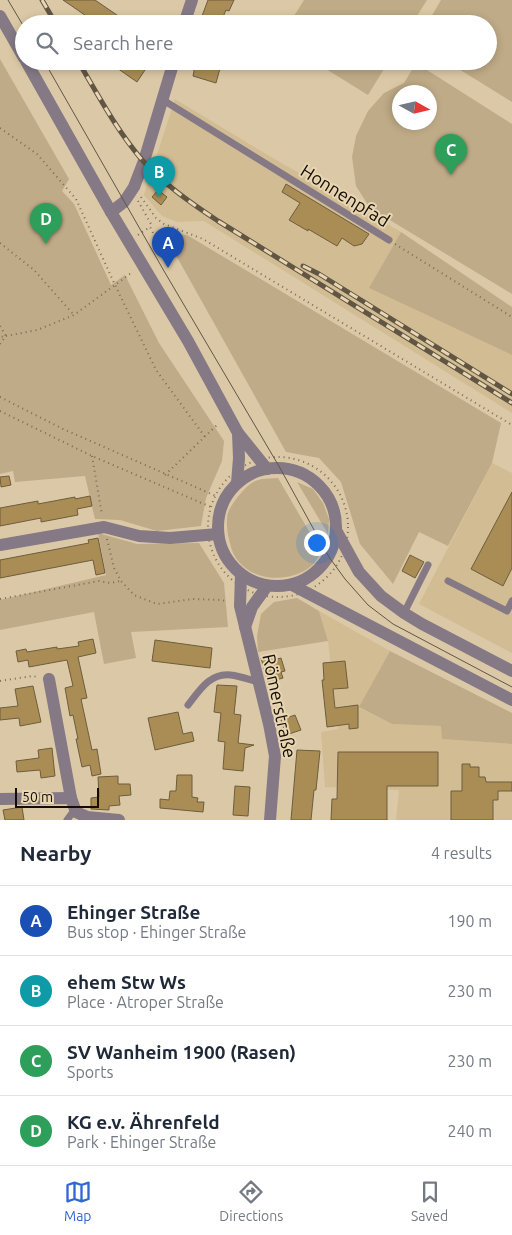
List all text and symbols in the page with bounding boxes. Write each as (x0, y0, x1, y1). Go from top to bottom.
search box (15, 15, 497, 70)
icon: search (33, 29, 61, 57)
text: Search here (73, 32, 173, 54)
north arrow (392, 85, 437, 130)
pin: C (435, 134, 467, 175)
pin: B (143, 156, 175, 197)
street label: Honnenpfad (297, 160, 394, 230)
pin: D (30, 203, 62, 244)
pin: A (152, 227, 184, 268)
your location (304, 530, 330, 556)
street label: Römerstraße (259, 652, 301, 760)
scale bar (15, 785, 99, 808)
text: 50 m (22, 789, 53, 805)
text: Nearby (20, 841, 91, 865)
text: 4 results (431, 844, 492, 862)
text: Ehinger Straße (67, 901, 200, 923)
text: A (30, 912, 42, 930)
text: 190 m (447, 912, 492, 930)
text: Bus stop · Ehinger Straße (67, 923, 246, 941)
text: ehem Stw Ws (67, 971, 186, 993)
text: B (31, 982, 41, 1000)
text: 230 m (447, 982, 492, 1000)
text: Place · Atroper Straße (67, 993, 224, 1011)
text: SV Wanheim 1900 (Rasen) (67, 1041, 296, 1063)
text: C (31, 1052, 41, 1070)
text: 230 m (447, 1052, 492, 1070)
text: Sports (67, 1063, 113, 1081)
text: KG e.v. Ährenfeld (67, 1111, 220, 1133)
text: D (30, 1122, 42, 1140)
text: 240 m (447, 1122, 492, 1140)
text: Park · Ehinger Straße (67, 1133, 216, 1151)
tab: Map (64, 1178, 92, 1224)
tab: Directions (219, 1178, 283, 1224)
tab: Saved (411, 1178, 448, 1224)

